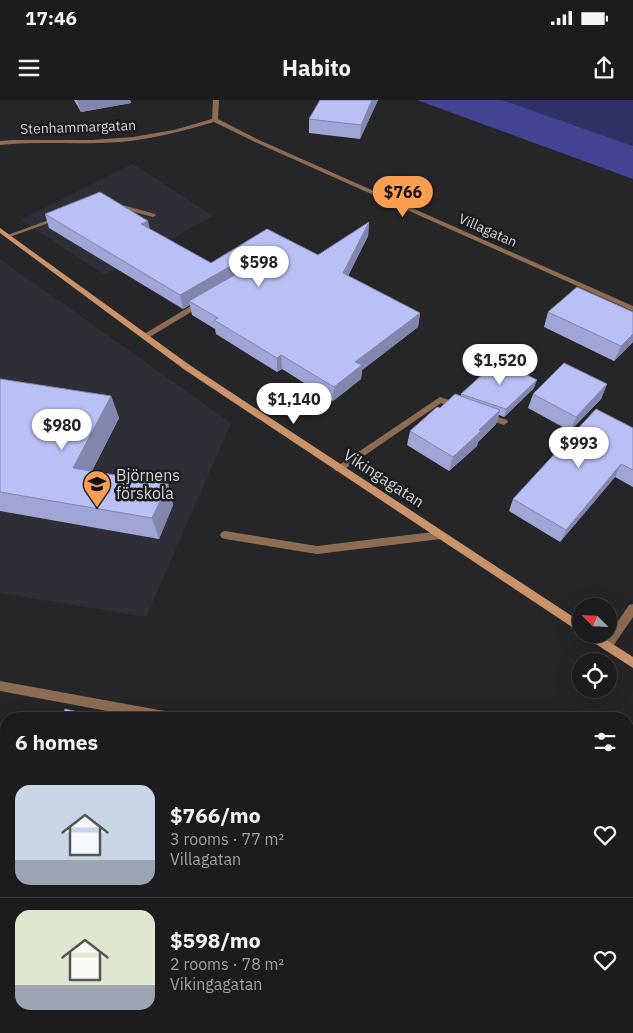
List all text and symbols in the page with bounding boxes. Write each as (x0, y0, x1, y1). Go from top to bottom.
text: 17:46 (25, 6, 77, 30)
text: Habito (282, 53, 351, 82)
icon: menu (15, 54, 43, 82)
icon: share (590, 54, 618, 82)
street label: Stenhammargatan (20, 116, 136, 138)
pin: $766 (373, 176, 433, 218)
text: $766 (384, 182, 422, 202)
street label: Villagatan (456, 209, 520, 251)
pin: $598 (229, 246, 289, 288)
text: $598 (240, 252, 278, 272)
pin: $1,520 (459, 344, 541, 386)
text: $1,520 (474, 350, 526, 370)
pin: $1,140 (253, 382, 335, 425)
text: $1,140 (268, 389, 320, 409)
pin: $980 (32, 408, 92, 451)
text: $980 (43, 415, 81, 435)
pin: $993 (549, 426, 609, 469)
text: $993 (560, 433, 598, 453)
street label: Vikingagatan (340, 444, 428, 512)
place label: Björnens förskola (116, 465, 180, 503)
school or university icon: Björnens förskola (82, 469, 112, 508)
north arrow (572, 598, 618, 642)
map controls (572, 598, 617, 698)
button: locate (572, 653, 617, 698)
text: 6 homes (15, 728, 98, 756)
icon: filters (591, 728, 619, 756)
text: $766/mo (170, 801, 261, 829)
icon: home (55, 805, 115, 865)
icon: heart (591, 821, 619, 849)
text: 3 rooms · 77 m² (170, 829, 284, 849)
text: Villagatan (170, 849, 241, 869)
text: $598/mo (170, 926, 261, 954)
icon: home (55, 930, 115, 990)
icon: heart (591, 946, 619, 974)
text: 2 rooms · 78 m² (170, 954, 284, 974)
text: Vikingagatan (170, 974, 262, 994)

